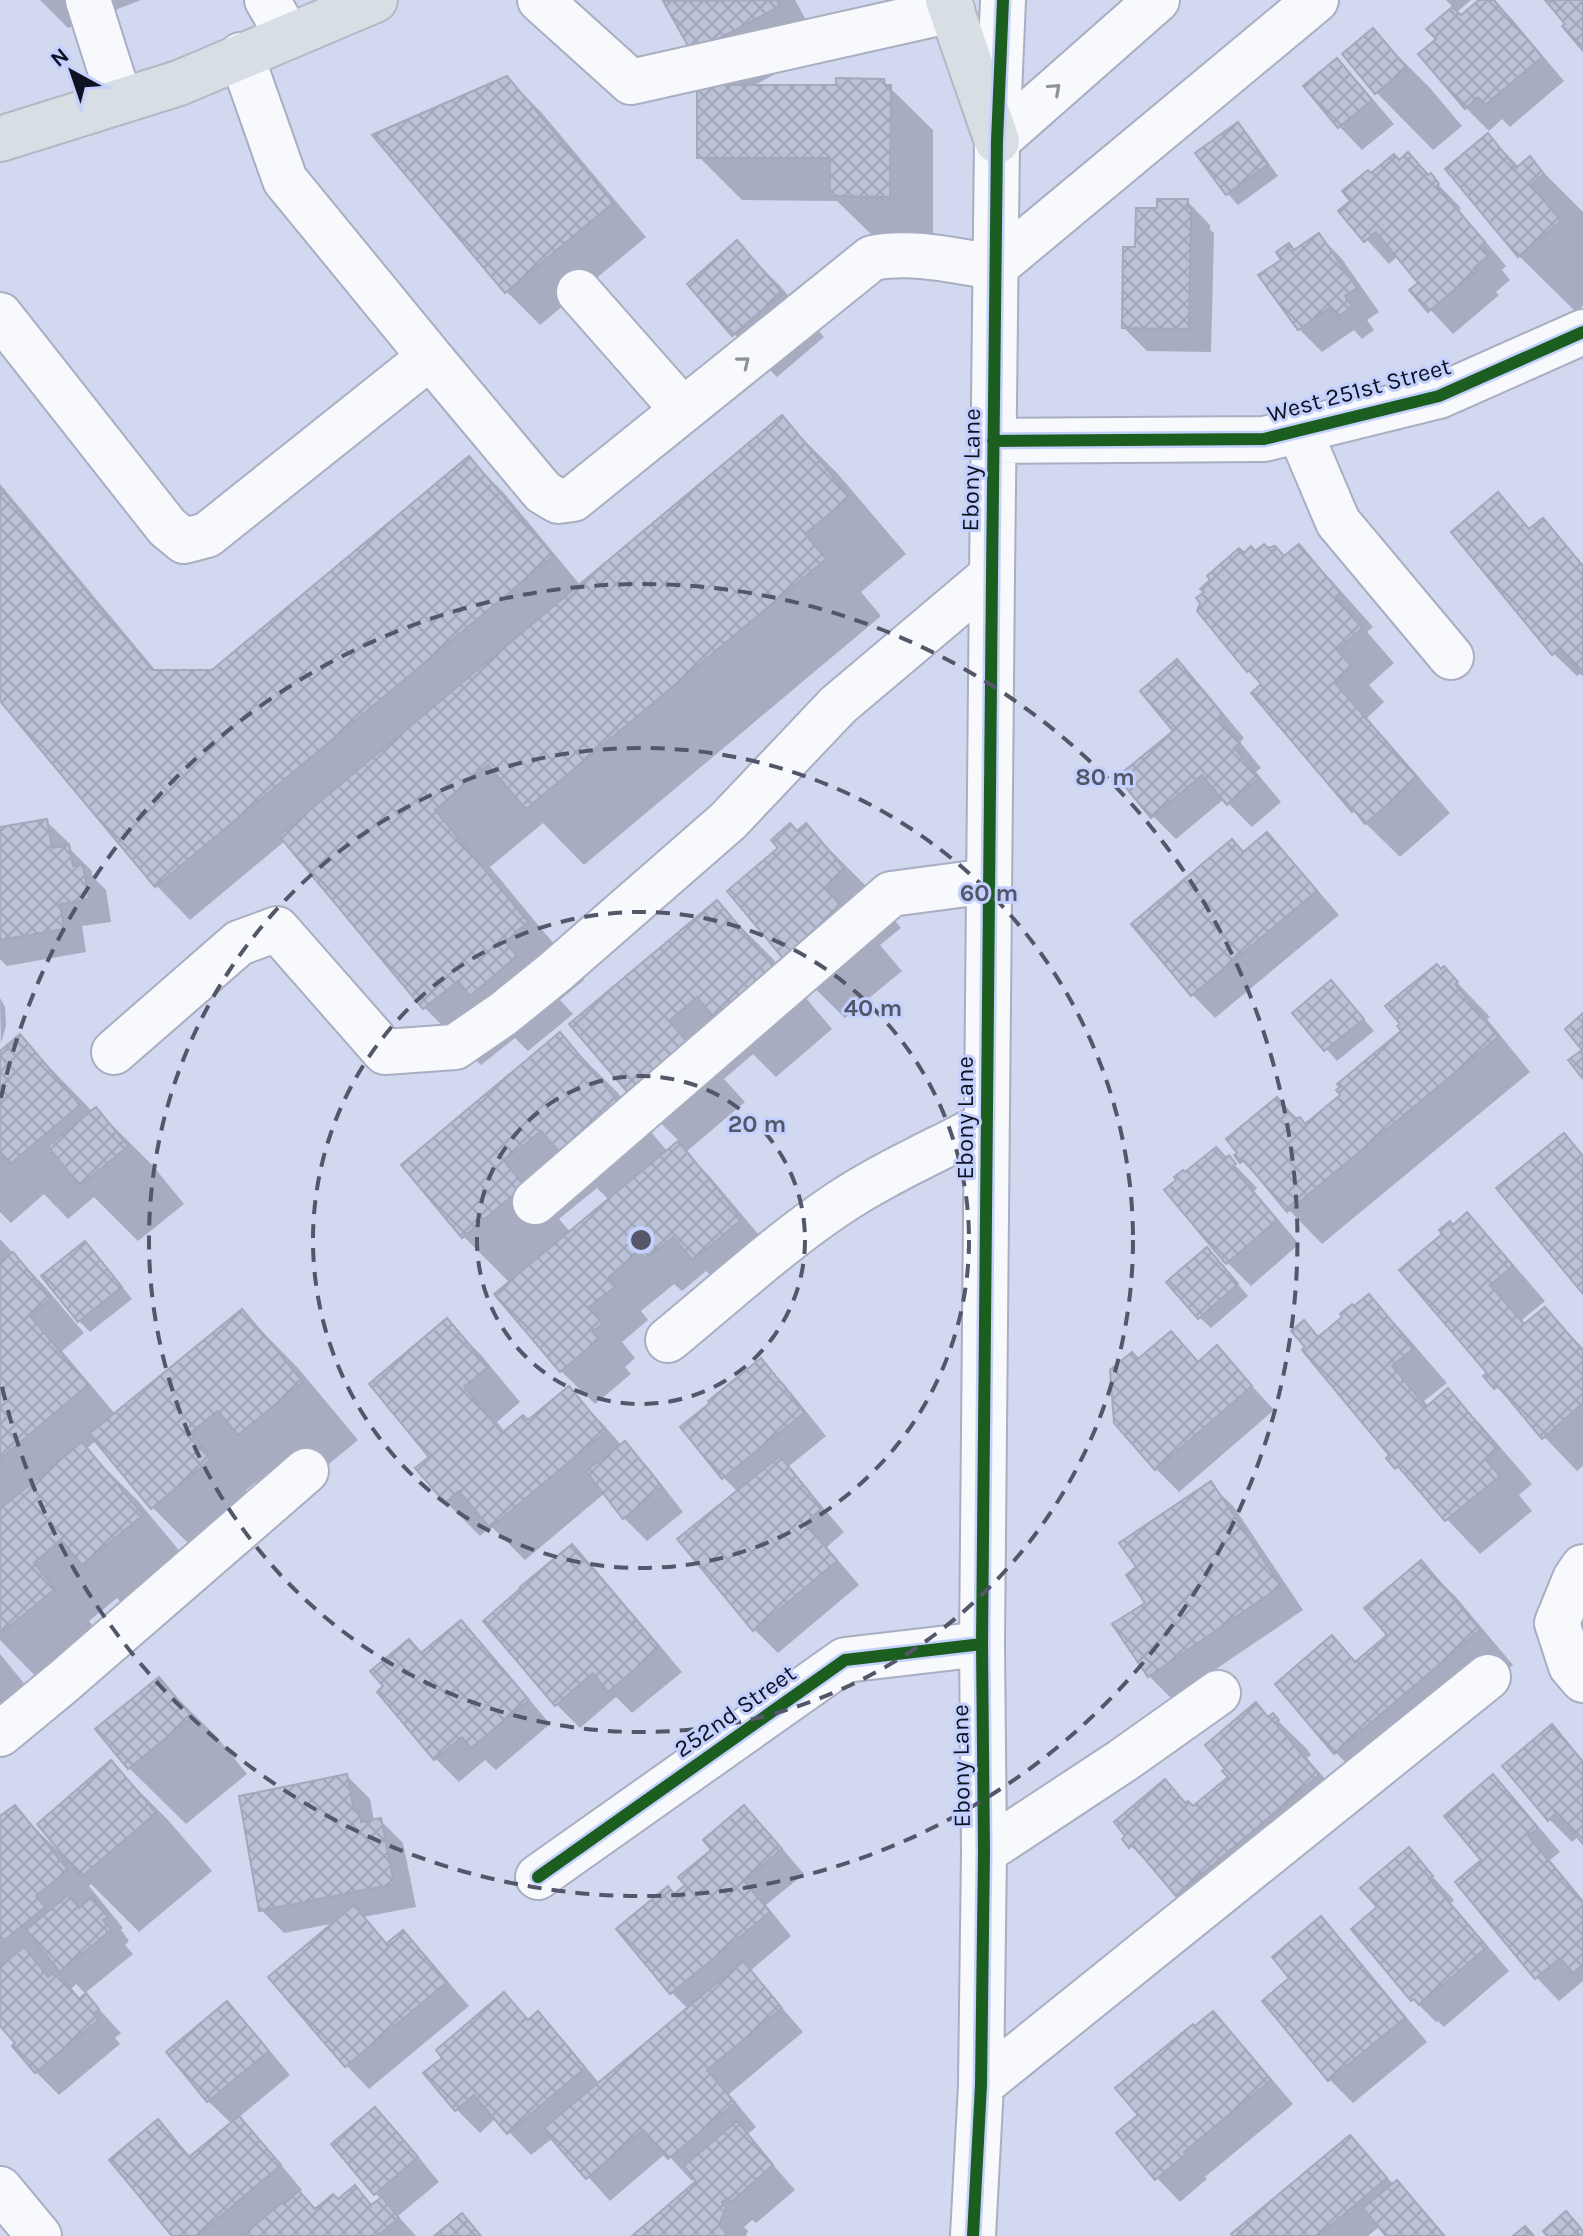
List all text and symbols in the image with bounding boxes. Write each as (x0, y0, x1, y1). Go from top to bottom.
north arrow (32, 32, 112, 112)
text: N (45, 42, 74, 72)
one-way arrow (1046, 84, 1061, 99)
street label: West 251st Street (1264, 352, 1454, 428)
one-way arrow (735, 357, 750, 371)
street label: Ebony Lane (956, 408, 986, 532)
text: 80 m (1075, 763, 1135, 791)
text: 60 m (960, 879, 1018, 907)
text: 40 m (844, 994, 902, 1022)
street label: Ebony Lane (951, 1056, 979, 1180)
text: 20 m (728, 1110, 786, 1138)
centre of rings (627, 1226, 655, 1254)
street label: 252nd Street (669, 1659, 801, 1763)
street label: Ebony Lane (946, 1704, 976, 1828)

